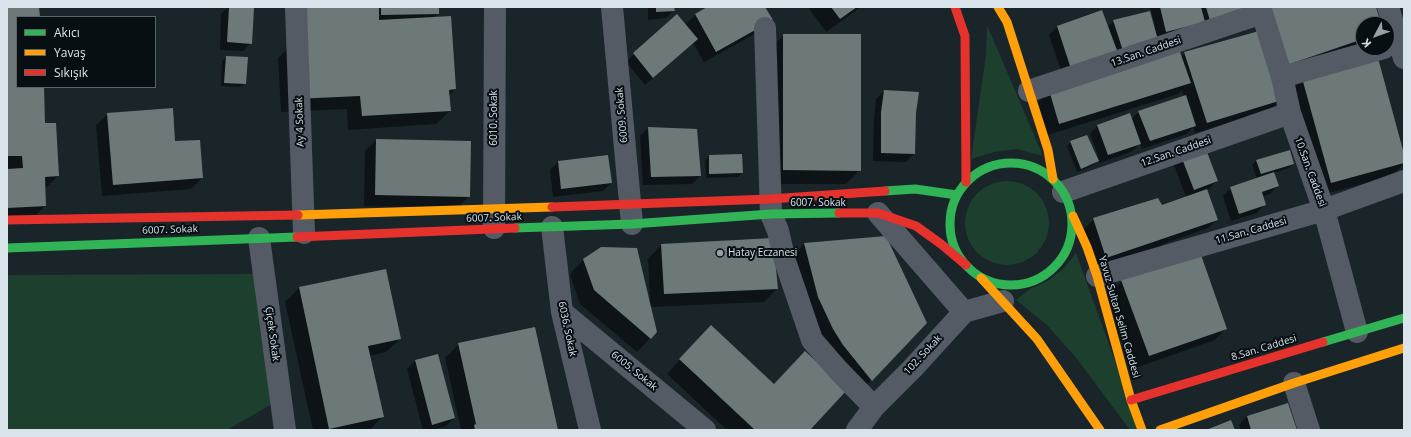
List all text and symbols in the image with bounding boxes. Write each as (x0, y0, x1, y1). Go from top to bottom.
legend (16, 16, 156, 88)
north arrow (1355, 16, 1395, 56)
text: Akıcı (54, 24, 80, 41)
street label: 13.San. Caddesi (1109, 34, 1183, 70)
text: K (1358, 36, 1374, 51)
text: Yavaş (54, 44, 86, 61)
text: Sıkışık (54, 64, 88, 81)
street label: 6009. Sokak (614, 87, 630, 143)
street label: 6010. Sokak (488, 90, 500, 146)
street label: Ay 4 Sokak (293, 97, 307, 147)
street label: 12.San. Caddesi (1139, 134, 1213, 170)
street label: 10.San. Caddesi (1292, 135, 1328, 209)
street label: 6007. Sokak (790, 197, 846, 209)
street label: 6007. Sokak (466, 211, 522, 225)
street label: 11.San. Caddesi (1214, 215, 1288, 247)
street label: 6007. Sokak (142, 223, 198, 237)
place label: Hatay Eczanesi (728, 247, 797, 259)
marker: Hatay Eczanesi (715, 248, 725, 258)
street label: Yavuz Sultan Selim Caddesi (1096, 255, 1142, 379)
street label: 6036. Sokak (555, 301, 579, 357)
street label: Çiçek Sokak (262, 306, 282, 362)
street label: 8.San. Caddesi (1230, 332, 1298, 364)
street label: 102. Sokak (902, 333, 944, 377)
street label: 6005. Sokak (609, 349, 659, 393)

